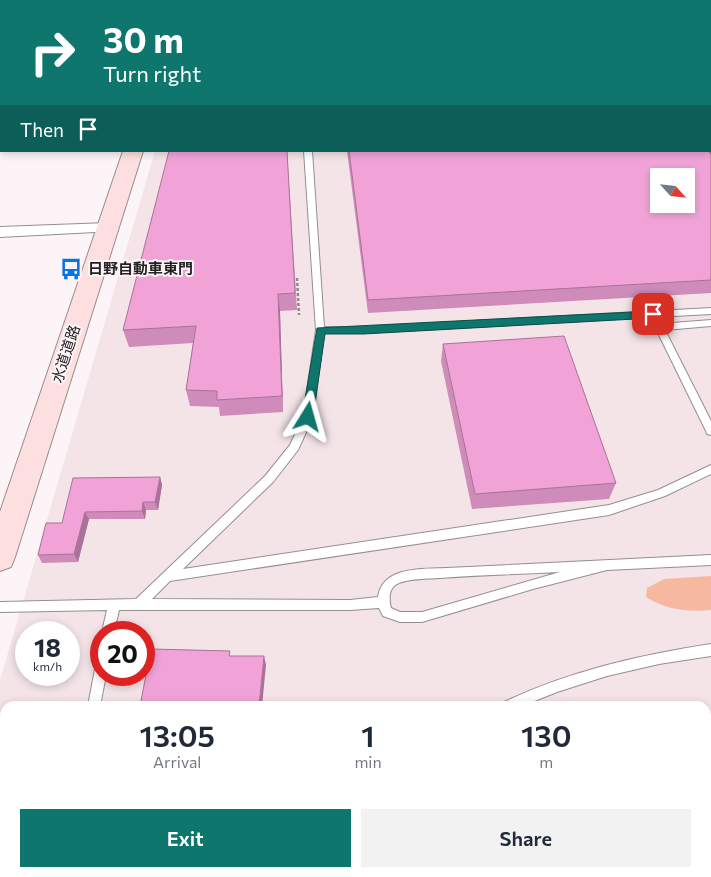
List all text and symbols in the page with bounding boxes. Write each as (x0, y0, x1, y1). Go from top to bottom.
text: 30 m (103, 17, 184, 60)
icon: right (20, 20, 85, 85)
text: Turn right (103, 60, 201, 87)
icon: arrive (74, 115, 102, 143)
text: Then (20, 118, 64, 141)
north arrow (650, 168, 695, 212)
map controls (650, 168, 695, 213)
bus stop icon: 日野自動車東門 (58, 256, 84, 282)
place label: 日野自動車東門 (88, 259, 193, 277)
pin (632, 293, 674, 335)
icon: arrive (639, 300, 667, 328)
street label: 水道道路 (47, 322, 83, 385)
position arrow (281, 390, 333, 442)
speed limit sign: 20 (90, 621, 155, 686)
text: 18 (34, 632, 61, 662)
text: km/h (33, 659, 62, 673)
text: 13:05 (139, 716, 215, 753)
text: 1 (361, 716, 375, 753)
text: 130 (521, 716, 572, 753)
text: Arrival (153, 752, 201, 771)
text: min (354, 752, 382, 771)
text: m (539, 752, 553, 771)
button: Exit (20, 809, 351, 867)
button: Share (361, 809, 691, 867)

